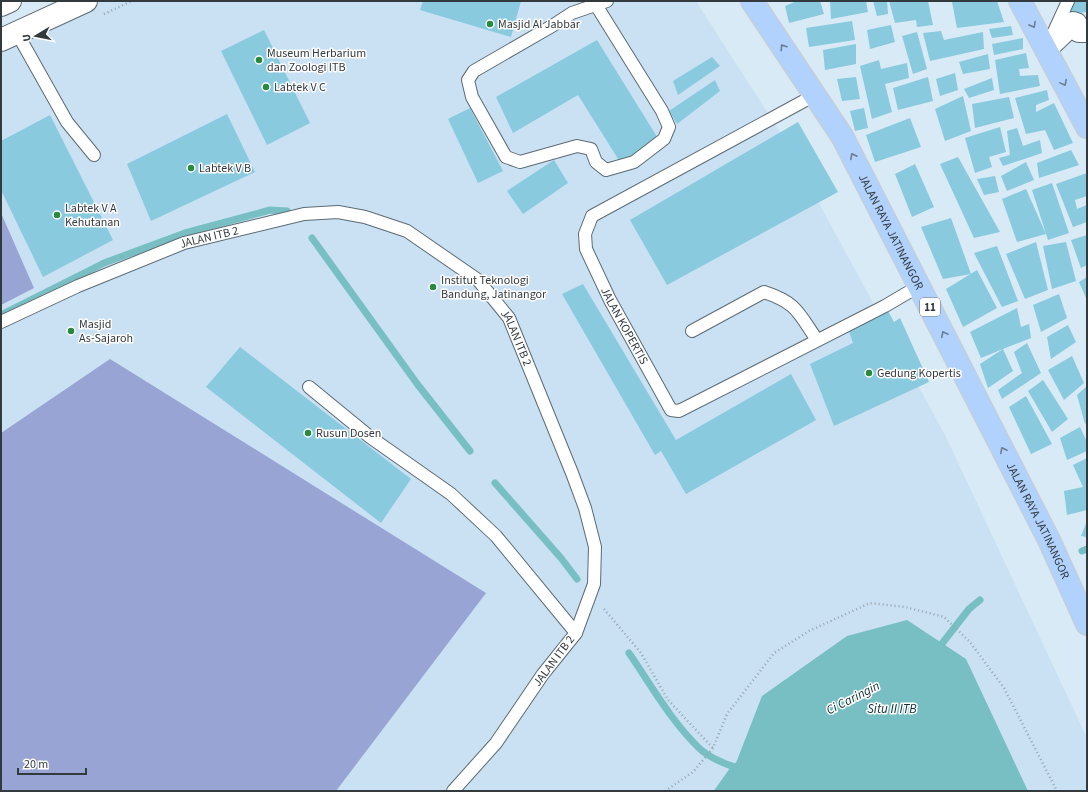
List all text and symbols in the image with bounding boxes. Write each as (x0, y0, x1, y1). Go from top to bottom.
north arrow (16, 16, 56, 56)
place label: Masjid Al Jabbar (498, 16, 581, 33)
marker: Masjid Al Jabbar (485, 19, 495, 29)
one-way arrow (1029, 21, 1036, 28)
text: U (19, 33, 35, 43)
one-way arrow (780, 44, 788, 51)
place label: Museum Herbarium dan Zoologi ITB (267, 45, 366, 76)
marker: Museum Herbarium dan Zoologi ITB (254, 55, 264, 65)
place label: Labtek V C (274, 79, 326, 96)
one-way arrow (1059, 79, 1067, 87)
marker: Labtek V C (261, 82, 271, 92)
one-way arrow (850, 153, 857, 161)
place label: Labtek V B (199, 160, 251, 177)
marker: Labtek V B (186, 163, 196, 173)
street label: JALAN RAYA JATINANGOR (854, 171, 928, 293)
place label: Labtek V A Kehutanan (65, 200, 120, 231)
marker: Labtek V A Kehutanan (52, 210, 62, 220)
street label: JALAN ITB 2 (177, 222, 240, 253)
place label: Institut Teknologi Bandung, Jatinangor (441, 272, 547, 303)
marker: Institut Teknologi Bandung, Jatinangor (428, 282, 438, 292)
street label: JALAN KOPERTIS (597, 285, 652, 367)
road number: 11 (920, 298, 940, 316)
street label: JALAN ITB 2 (497, 306, 536, 368)
place label: Masjid As-Sajaroh (79, 316, 133, 347)
marker: Masjid As-Sajaroh (66, 326, 76, 336)
one-way arrow (941, 331, 949, 339)
place label: Gedung Kopertis (877, 365, 961, 382)
marker: Gedung Kopertis (864, 368, 874, 378)
place label: Rusun Dosen (316, 425, 381, 442)
marker: Rusun Dosen (303, 428, 313, 438)
one-way arrow (1000, 447, 1008, 454)
street label: JALAN RAYA JATINANGOR (1002, 459, 1074, 582)
street label: JALAN ITB 2 (529, 632, 579, 690)
water label: Ci Caringin (823, 677, 883, 719)
water label: Situ II ITB (867, 700, 917, 718)
scale bar (18, 750, 86, 776)
text: 20 m (24, 756, 48, 773)

